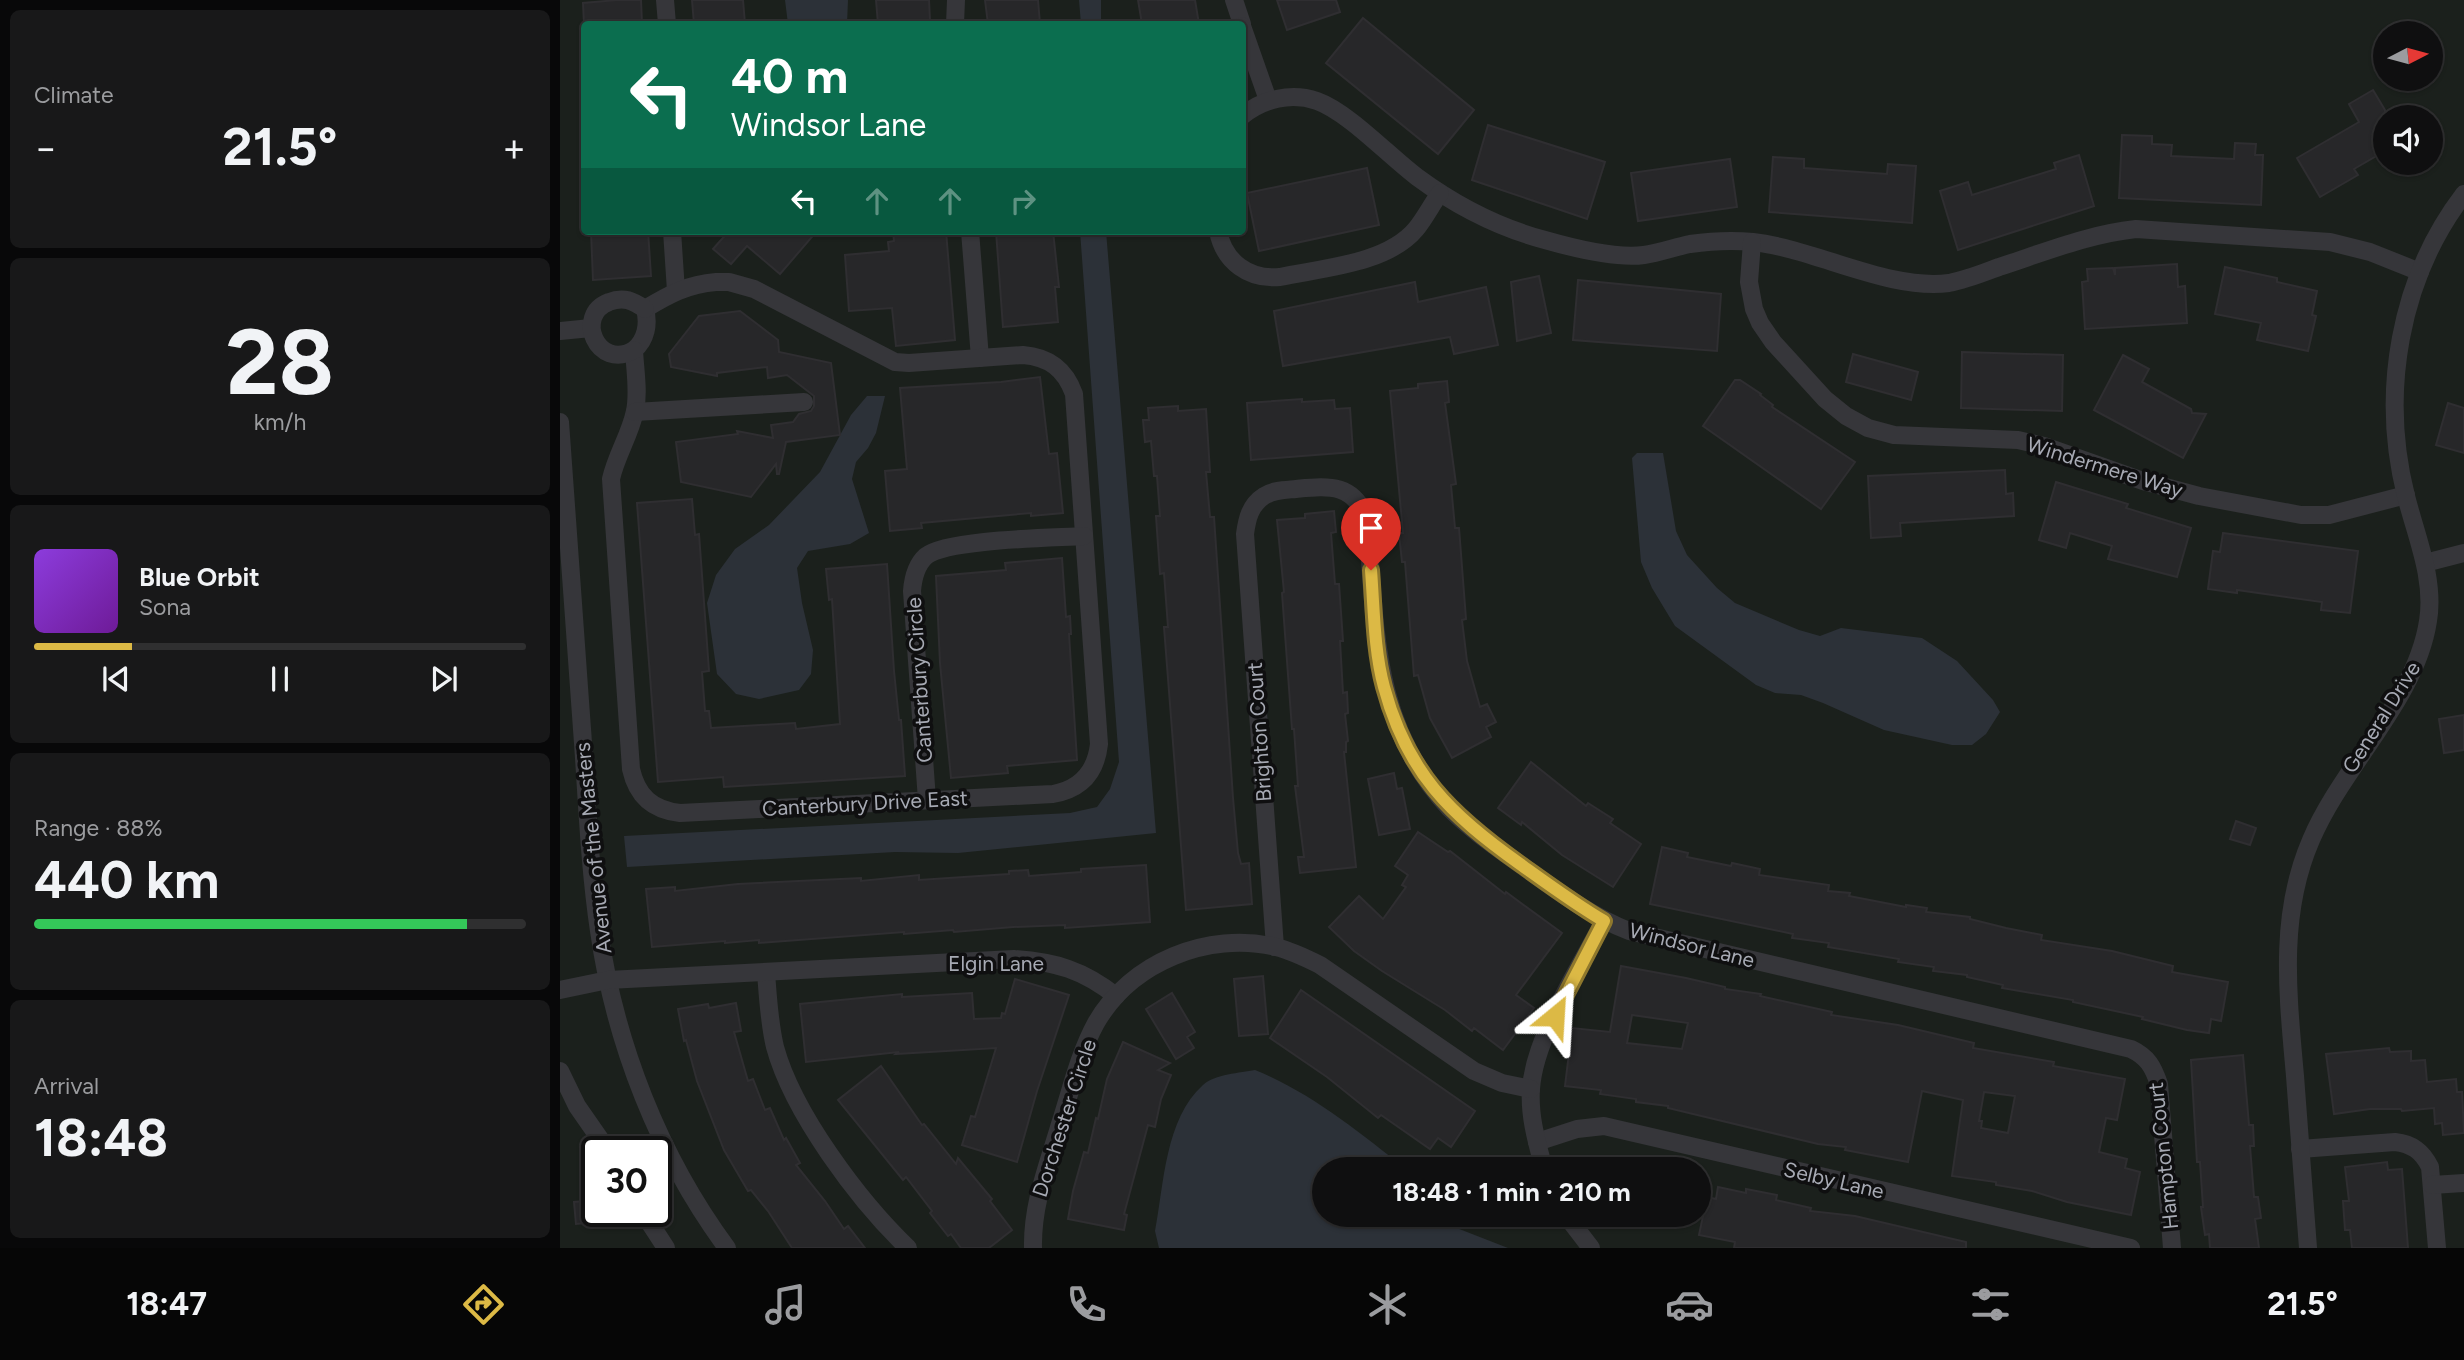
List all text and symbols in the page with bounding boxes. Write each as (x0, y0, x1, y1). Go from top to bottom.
north arrow (2373, 21, 2443, 91)
map controls (2373, 21, 2443, 175)
text: 40 m (731, 46, 848, 105)
icon: left (616, 49, 707, 140)
text: Climate (34, 81, 113, 109)
button: sound (2373, 105, 2443, 175)
text: Windsor Lane (731, 106, 926, 144)
text: 21.5° (223, 116, 337, 178)
text: − (34, 125, 58, 171)
text: + (502, 125, 526, 171)
icon: left (785, 182, 823, 220)
icon: ahead (858, 182, 896, 220)
icon: ahead (931, 182, 969, 220)
icon: right (1004, 182, 1042, 220)
text: 28 (226, 308, 334, 417)
text: km/h (254, 408, 306, 436)
street label: Windermere Way (2024, 431, 2186, 503)
pin (1341, 498, 1401, 570)
icon: arrive (1352, 509, 1390, 547)
text: Blue Orbit (139, 561, 260, 593)
text: Sona (139, 593, 191, 621)
street label: Canterbury Circle (901, 596, 937, 764)
street label: General Drive (2337, 657, 2425, 777)
icon: previous (97, 660, 135, 698)
icon: pause (261, 660, 299, 698)
icon: next (425, 660, 463, 698)
street label: Brighton Court (1242, 661, 1276, 803)
street label: Avenue of the Masters (569, 741, 617, 955)
street label: Canterbury Drive East (761, 785, 969, 821)
text: Range · 88% (34, 814, 163, 842)
text: 440 km (34, 849, 219, 911)
street label: Windsor Lane (1627, 917, 1757, 973)
street label: Elgin Lane (948, 951, 1044, 976)
position arrow (1518, 979, 1592, 1053)
street label: Dorchester Circle (1027, 1036, 1101, 1200)
text: Arrival (34, 1072, 99, 1100)
street label: Hampton Court (2143, 1081, 2183, 1231)
text: 18:48 (34, 1107, 168, 1169)
speed limit sign: 30 (581, 1136, 672, 1227)
street label: Selby Lane (1781, 1156, 1887, 1204)
text: 18:48 · 1 min · 210 m (1392, 1176, 1631, 1208)
icon: directions (459, 1280, 508, 1329)
icon: music (761, 1280, 810, 1329)
icon: phone (1062, 1280, 1111, 1329)
icon: climate (1363, 1280, 1412, 1329)
icon: car (1665, 1280, 1714, 1329)
icon: filters (1966, 1280, 2015, 1329)
text: 18:47 (126, 1285, 207, 1323)
text: 21.5° (2267, 1285, 2338, 1323)

